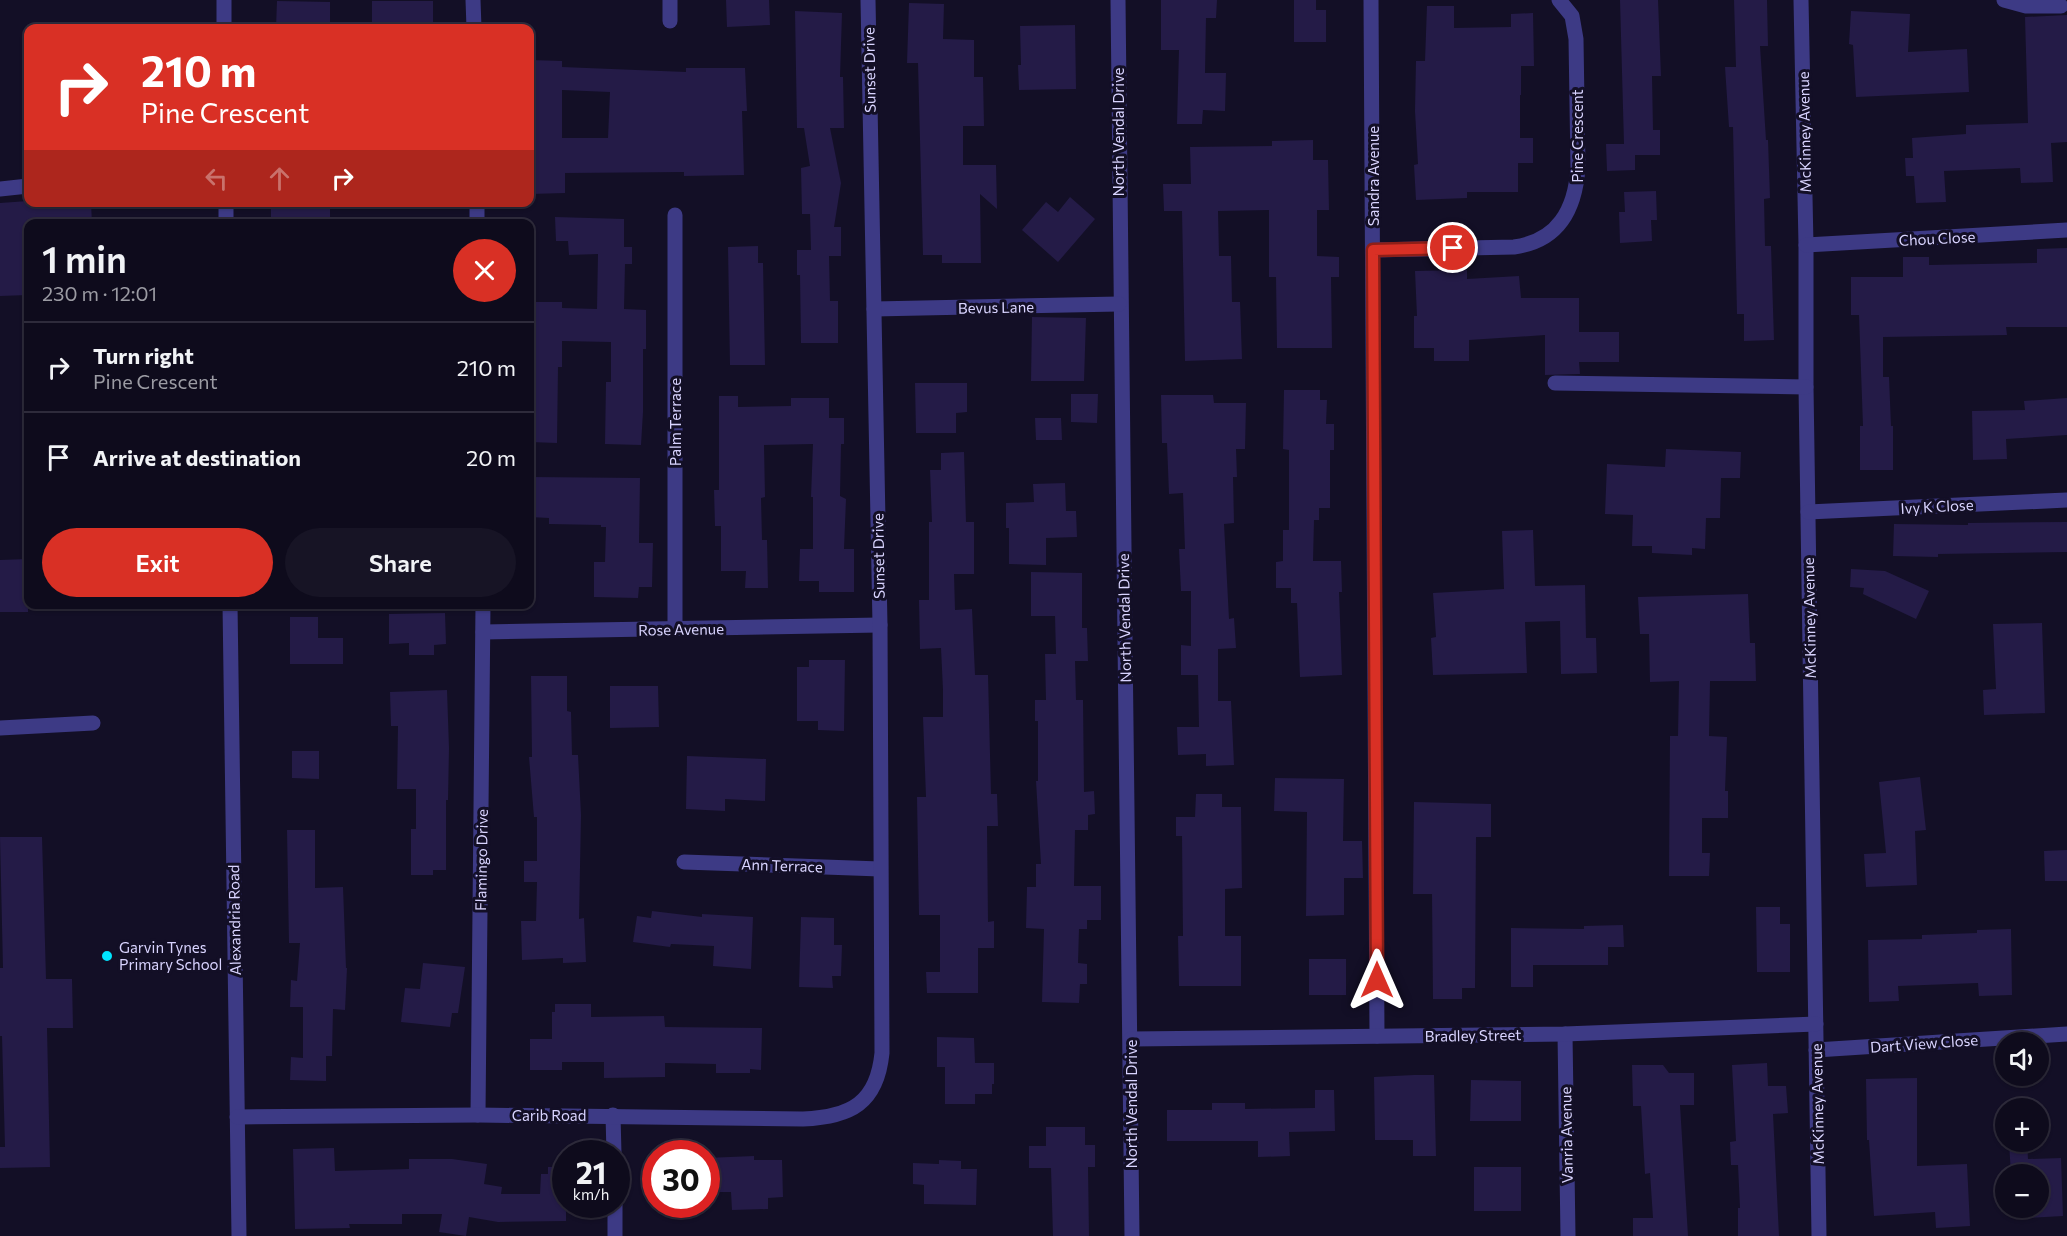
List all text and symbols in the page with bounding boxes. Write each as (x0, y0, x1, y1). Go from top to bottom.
street label: Sunset Drive (859, 27, 879, 113)
text: 210 m (141, 44, 256, 96)
icon: right (42, 48, 120, 126)
street label: North Vendal Drive (1109, 67, 1127, 197)
street label: McKinney Avenue (1794, 71, 1814, 193)
street label: Pine Crescent (1568, 89, 1586, 183)
text: Pine Crescent (141, 96, 309, 129)
street label: Sandra Avenue (1364, 126, 1382, 226)
icon: left (200, 162, 233, 195)
icon: ahead (263, 162, 296, 195)
icon: right (326, 162, 359, 195)
pin (1427, 222, 1478, 273)
street label: Chou Close (1898, 227, 1976, 249)
icon: arrive (1436, 231, 1469, 264)
text: 1 min (42, 236, 127, 280)
button: close (453, 239, 516, 302)
text: 230 m · 12:01 (42, 281, 157, 305)
street label: Bevus Lane (958, 297, 1034, 317)
text: Turn right (93, 342, 194, 369)
icon: right (42, 351, 75, 384)
text: 210 m (457, 354, 516, 381)
text: Pine Crescent (93, 369, 218, 393)
street label: Palm Terrace (666, 378, 684, 466)
icon: arrive (42, 441, 75, 474)
text: Arrive at destination (93, 444, 301, 471)
text: 20 m (466, 444, 516, 471)
street label: Ivy K Close (1900, 495, 1974, 517)
street label: Sunset Drive (868, 513, 888, 599)
button: Exit (42, 528, 273, 597)
button: Share (285, 528, 516, 597)
street label: North Vendal Drive (1114, 553, 1134, 683)
street label: McKinney Avenue (1799, 557, 1819, 679)
street label: Rose Avenue (638, 619, 724, 639)
street label: Flamingo Drive (471, 809, 491, 911)
street label: Ann Terrace (741, 855, 823, 875)
street label: Alexandria Road (224, 864, 244, 976)
place label: Garvin Tynes Primary School (119, 938, 222, 973)
position arrow (1345, 948, 1409, 1012)
marker: Garvin Tynes Primary School (100, 949, 114, 963)
street label: Bradley Street (1425, 1025, 1521, 1045)
street label: Dart View Close (1869, 1030, 1979, 1056)
map controls (1995, 1032, 2049, 1218)
button: sound (1995, 1032, 2049, 1086)
street label: North Vendal Drive (1122, 1039, 1140, 1169)
street label: McKinney Avenue (1807, 1043, 1827, 1165)
street label: Vanria Avenue (1556, 1087, 1576, 1183)
button: + (1995, 1098, 2049, 1152)
street label: Carib Road (512, 1106, 586, 1124)
speed limit sign: 30 (642, 1140, 720, 1218)
text: 21 (576, 1153, 606, 1190)
button: − (1995, 1164, 2049, 1218)
text: km/h (573, 1185, 609, 1203)

